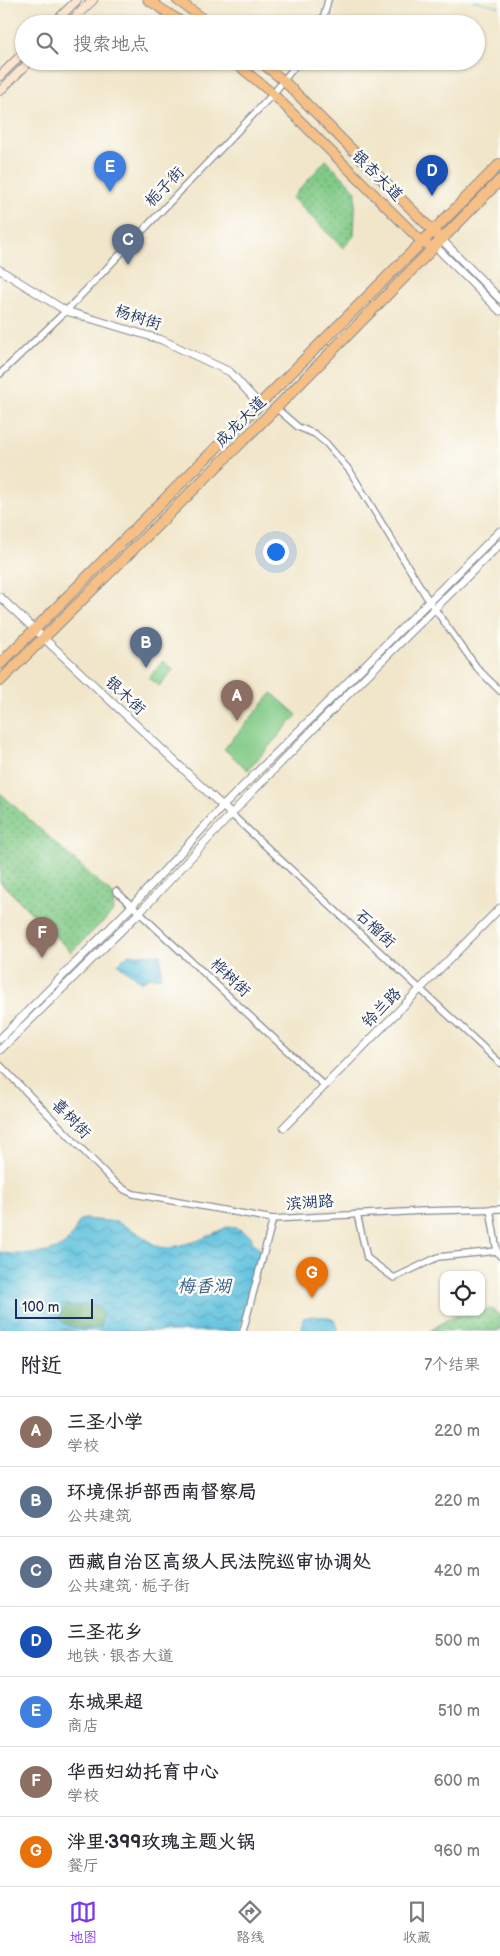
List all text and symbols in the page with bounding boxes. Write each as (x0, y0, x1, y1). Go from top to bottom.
search box (15, 15, 485, 70)
icon: search (33, 29, 61, 57)
text: 搜索地点 (73, 33, 149, 56)
street label: 银杏大道 (348, 147, 406, 205)
pin: E (94, 151, 126, 192)
pin: D (416, 155, 448, 196)
street label: 栀子街 (141, 163, 189, 211)
pin: C (112, 224, 144, 265)
street label: 杨树街 (112, 302, 164, 334)
street label: 成龙大道 (212, 393, 270, 451)
your location (263, 539, 289, 565)
pin: B (130, 627, 162, 668)
street label: 银木街 (101, 673, 149, 719)
pin: A (221, 680, 253, 721)
street label: 石榴街 (351, 906, 399, 952)
pin: F (26, 917, 58, 958)
street label: 桦树街 (206, 955, 254, 1001)
street label: 铃兰路 (358, 984, 406, 1032)
street label: 喜树街 (47, 1095, 95, 1143)
street label: 滨湖路 (285, 1192, 335, 1214)
pin: G (296, 1257, 328, 1298)
map controls (440, 1271, 485, 1316)
button: locate (440, 1271, 485, 1316)
water label: 梅香湖 (177, 1276, 233, 1297)
scale bar (15, 1296, 92, 1319)
text: 100 m (22, 1299, 59, 1316)
text: 附近 (20, 1353, 62, 1378)
text: 7个结果 (424, 1356, 480, 1375)
text: 三圣小学 (67, 1411, 143, 1434)
text: A (31, 1422, 41, 1441)
text: 220 m (434, 1422, 480, 1441)
text: 学校 (67, 1437, 99, 1456)
text: 环境保护部西南督察局 (67, 1481, 257, 1504)
text: B (30, 1492, 42, 1511)
text: 220 m (434, 1492, 480, 1511)
text: 公共建筑 (67, 1507, 131, 1526)
text: 西藏自治区高级人民法院巡审协调处 (67, 1551, 371, 1574)
text: C (30, 1562, 42, 1581)
text: 420 m (434, 1562, 480, 1581)
text: 公共建筑 · 栀子街 (67, 1577, 189, 1596)
text: 三圣花乡 (67, 1621, 143, 1644)
text: D (30, 1632, 42, 1651)
text: 500 m (434, 1632, 480, 1651)
text: 地铁 · 银杏大道 (67, 1647, 173, 1666)
text: 东城果超 (67, 1691, 143, 1714)
text: E (31, 1702, 41, 1721)
text: 510 m (438, 1702, 480, 1721)
text: 商店 (67, 1717, 99, 1736)
text: 华西妇幼托育中心 (67, 1761, 219, 1784)
text: F (31, 1772, 41, 1791)
text: 600 m (434, 1772, 480, 1791)
text: 学校 (67, 1787, 99, 1806)
text: 泮里·399玫瑰主题火锅 (67, 1831, 255, 1854)
text: G (30, 1842, 42, 1861)
text: 960 m (434, 1842, 480, 1861)
text: 餐厅 (67, 1857, 99, 1876)
tab: 地图 (69, 1898, 97, 1946)
tab: 路线 (236, 1898, 264, 1946)
tab: 收藏 (403, 1898, 431, 1946)

